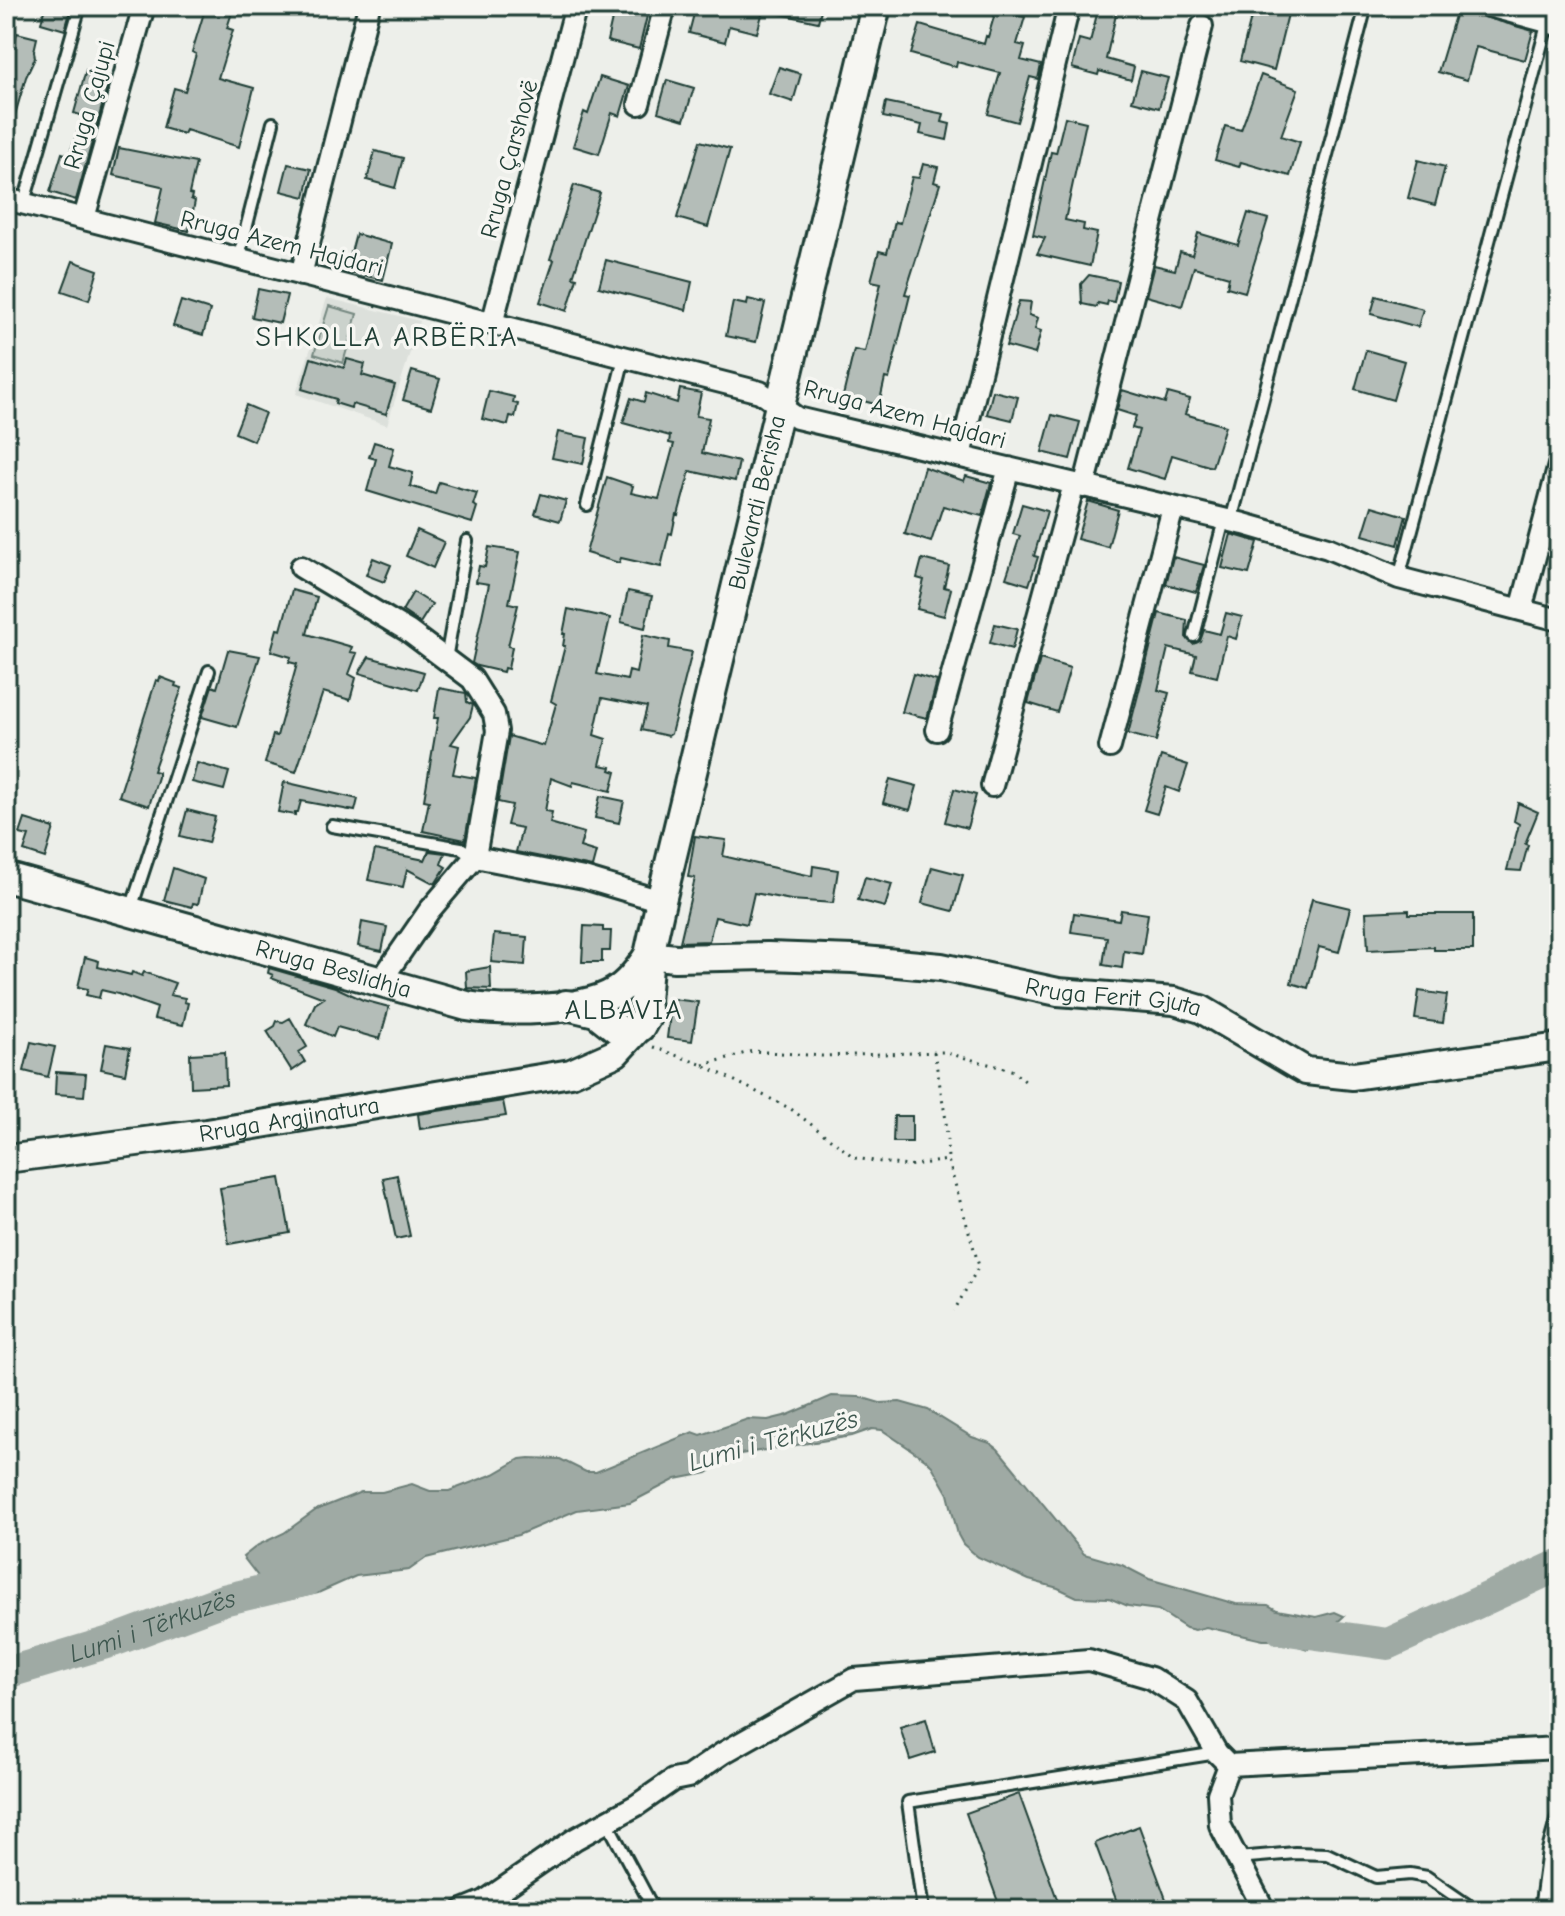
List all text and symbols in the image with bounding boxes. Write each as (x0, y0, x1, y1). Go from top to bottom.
street label: Rruga Çajupi (57, 37, 121, 173)
street label: Rruga Çarshovë (474, 77, 544, 241)
street label: Rruga Azem Hajdari (178, 204, 386, 282)
district label: SHKOLLA ARBËRIA (255, 321, 519, 353)
street label: Rruga Azem Hajdari (801, 374, 1009, 454)
street label: Bulevardi Berisha (722, 412, 791, 592)
street label: Rruga Beslidhja (252, 934, 415, 1004)
street label: Rruga Ferit Gjuta (1023, 971, 1205, 1022)
district label: ALBAVIA (565, 994, 683, 1026)
street label: Rruga Argjinatura (197, 1091, 381, 1148)
water label: Lumi i Tërkuzës (685, 1404, 861, 1478)
water label: Lumi i Tërkuzës (66, 1584, 239, 1669)

